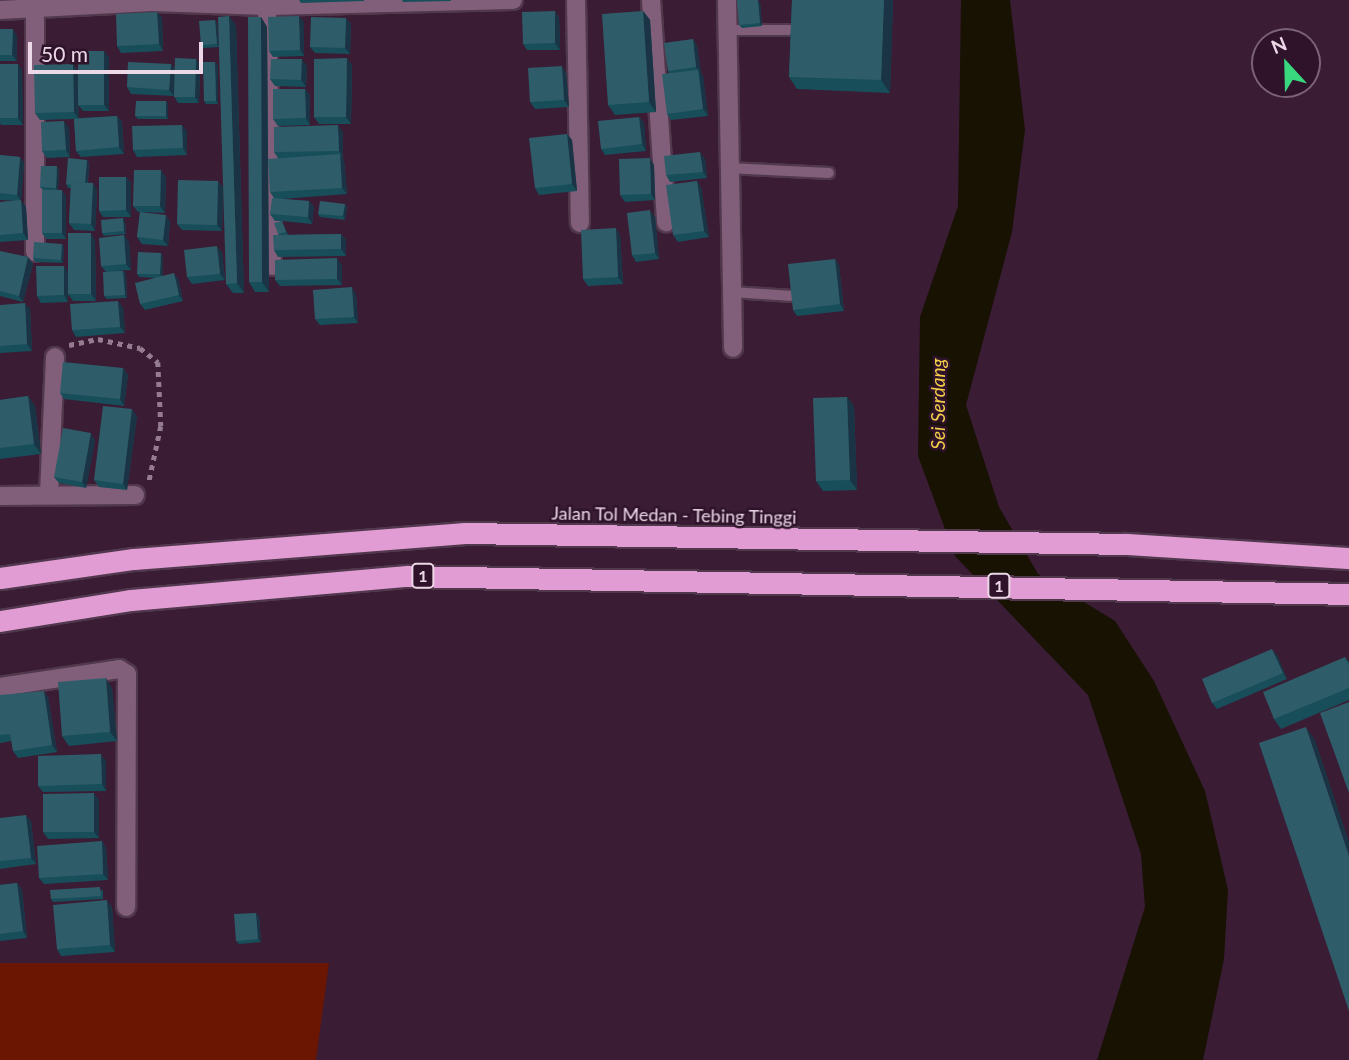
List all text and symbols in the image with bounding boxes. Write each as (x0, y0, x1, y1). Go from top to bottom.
scale bar (32, 28, 206, 72)
north arrow (1251, 28, 1321, 98)
text: N (1268, 32, 1290, 58)
text: 50 m (41, 41, 88, 66)
water label: Sei Serdang (927, 358, 949, 450)
street label: Jalan Tol Medan - Tebing Tinggi (550, 502, 798, 528)
road number: 1 (411, 564, 435, 589)
road number: 1 (987, 573, 1011, 598)

